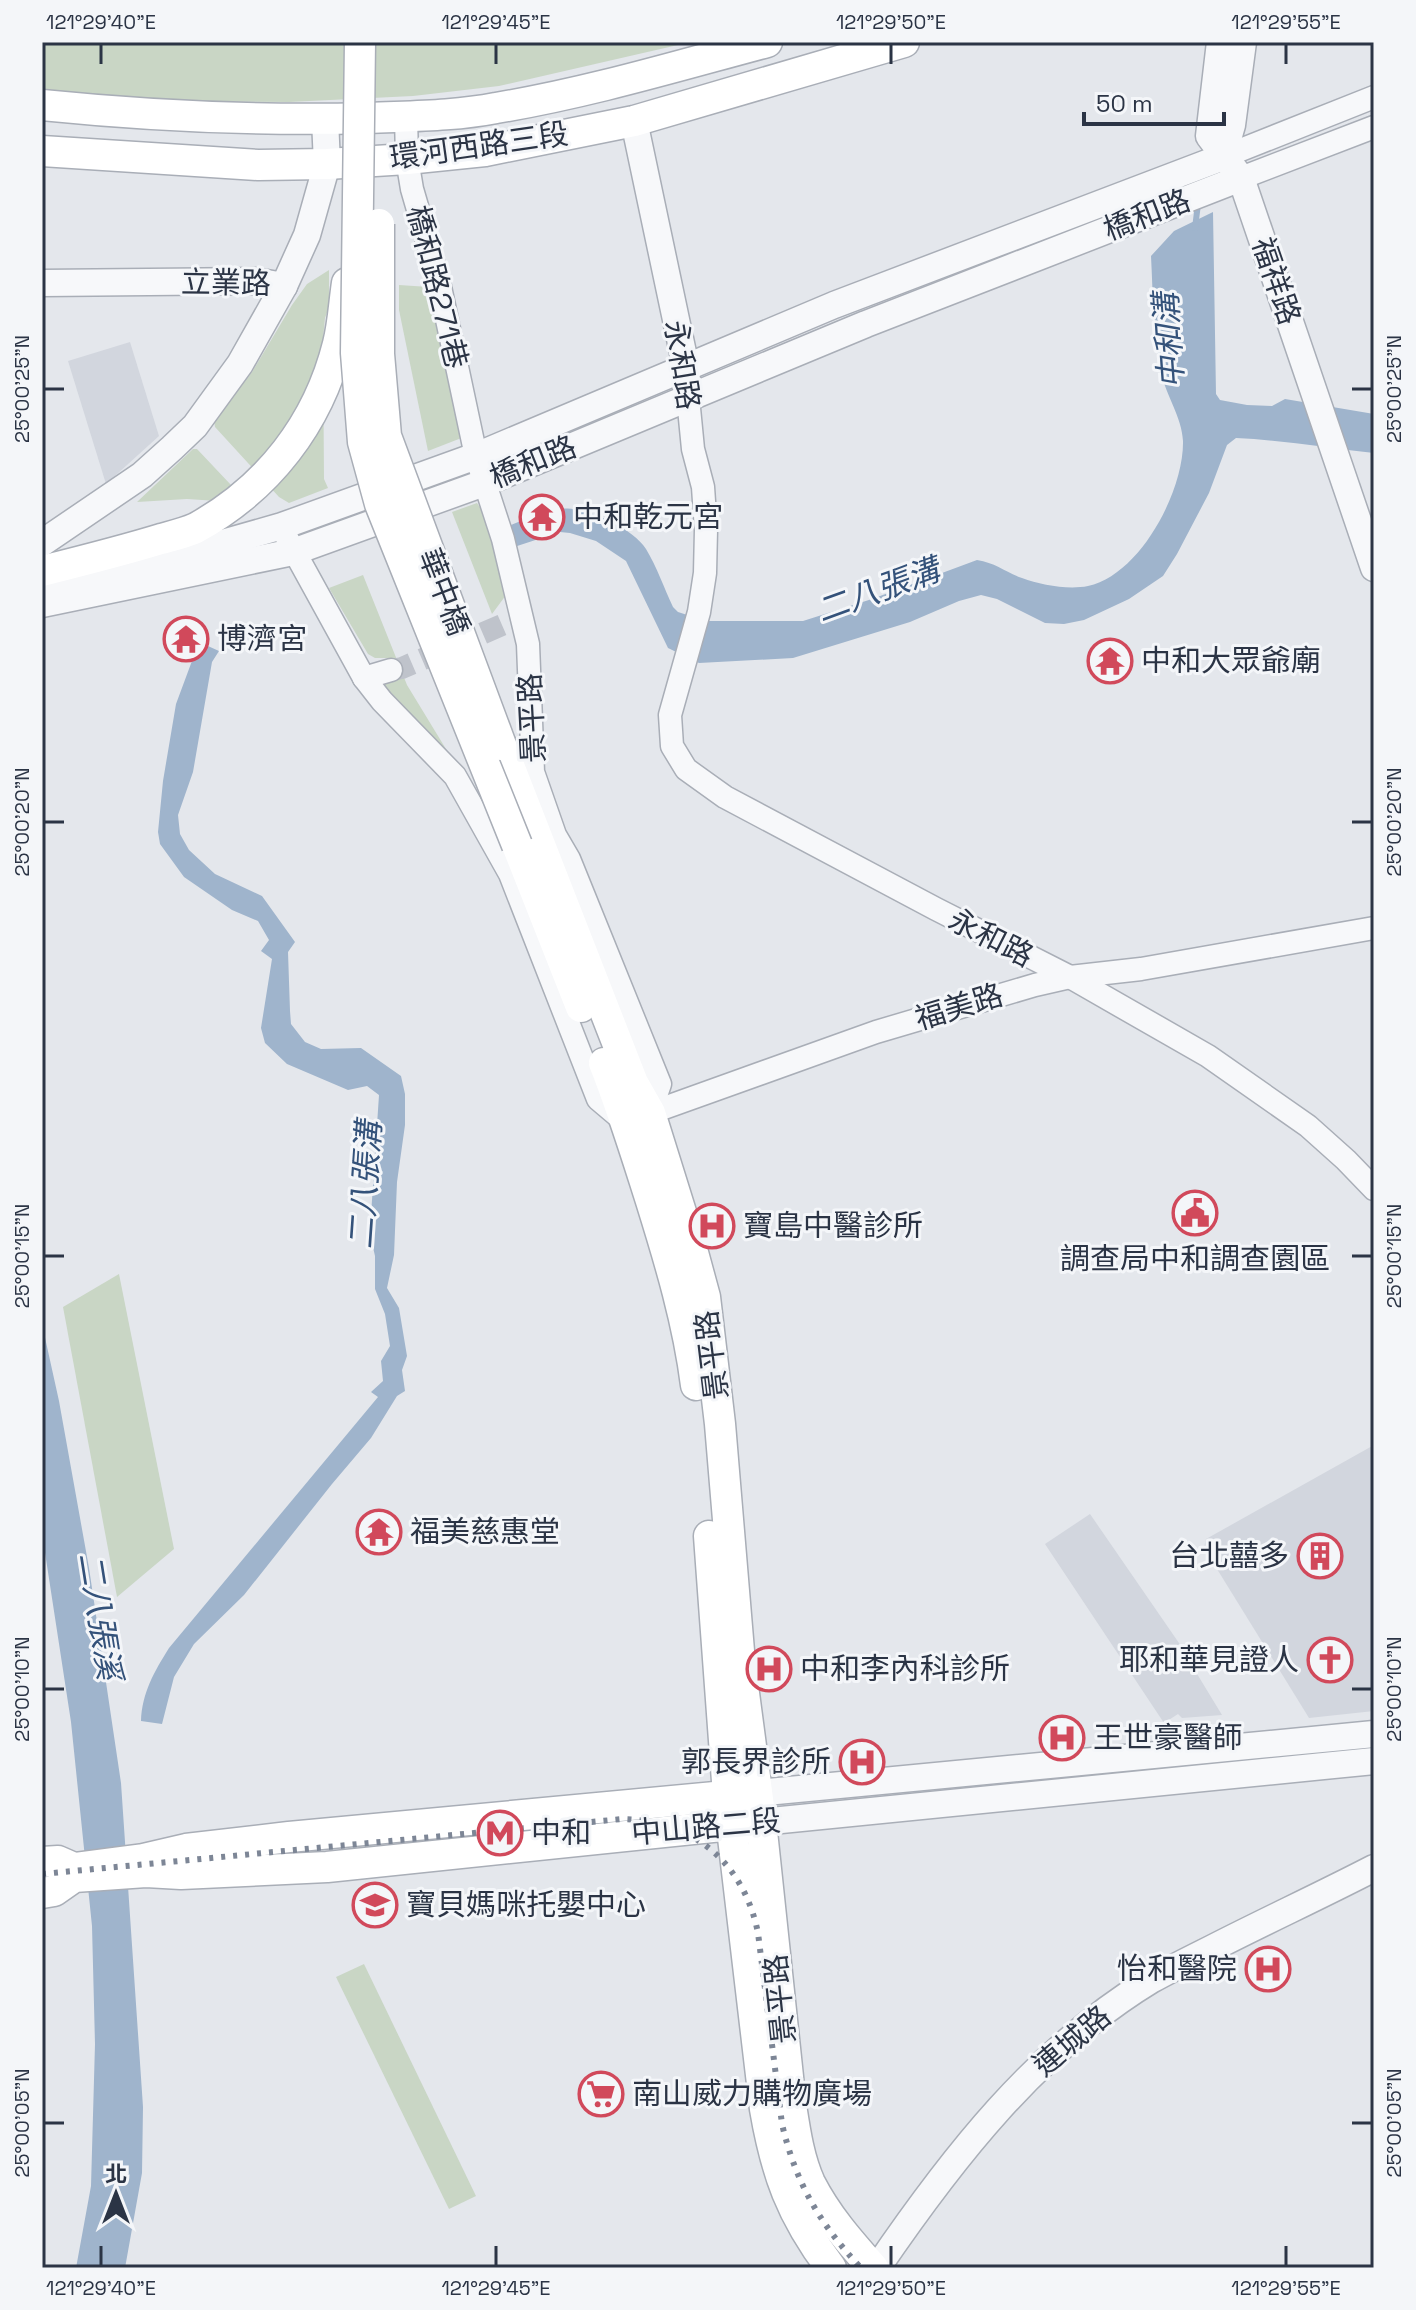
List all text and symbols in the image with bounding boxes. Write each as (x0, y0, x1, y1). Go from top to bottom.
text: 121°29'40"E (46, 9, 156, 35)
text: 121°29'45"E (441, 9, 551, 35)
text: 121°29'50"E (836, 9, 946, 35)
text: 121°29'55"E (1231, 9, 1341, 35)
scale bar (1084, 76, 1224, 126)
text: 50 m (1096, 88, 1153, 119)
street label: 環河西路三段 (387, 114, 571, 177)
street label: 橋和路 (1098, 180, 1196, 249)
street label: 橋和路271巷 (398, 201, 477, 373)
street label: 福祥路 (1243, 232, 1310, 330)
street label: 立業路 (181, 262, 271, 303)
water label: 中和溝 (1145, 288, 1192, 390)
street label: 永和路 (656, 317, 709, 412)
text: 25°00'25"N (9, 335, 35, 443)
text: 25°00'25"N (1381, 335, 1407, 443)
street label: 橋和路 (484, 427, 582, 496)
temple icon: 中和乾元宮 (518, 493, 566, 541)
place label: 中和乾元宮 (573, 497, 723, 536)
street label: 華中橋 (410, 543, 479, 641)
water label: 二八張溝 (811, 548, 949, 631)
temple icon: 博濟宮 (162, 615, 210, 663)
place label: 博濟宮 (217, 619, 307, 658)
temple icon: 中和大眾爺廟 (1086, 637, 1134, 685)
place label: 中和大眾爺廟 (1141, 641, 1321, 680)
street label: 景平路 (510, 672, 553, 764)
text: 25°00'20"N (9, 768, 35, 876)
text: 25°00'20"N (1381, 768, 1407, 876)
street label: 永和路 (942, 900, 1040, 975)
street label: 福美路 (910, 975, 1008, 1038)
water label: 二八張溝 (341, 1116, 390, 1250)
public building icon: 調查局中和調查園區 (1171, 1189, 1219, 1237)
hospital icon: 寶島中醫診所 (688, 1202, 736, 1250)
text: 25°00'15"N (9, 1204, 35, 1308)
text: 25°00'15"N (1381, 1204, 1407, 1308)
place label: 寶島中醫診所 (743, 1206, 923, 1245)
place label: 調查局中和調查園區 (1060, 1239, 1330, 1278)
street label: 景平路 (687, 1308, 736, 1402)
temple icon: 福美慈惠堂 (355, 1508, 403, 1556)
place label: 福美慈惠堂 (410, 1512, 560, 1551)
building icon: 台北囍多 (1296, 1532, 1344, 1580)
place label: 台北囍多 (1169, 1536, 1289, 1575)
water label: 二八張溪 (70, 1550, 130, 1686)
text: 25°00'10"N (9, 1636, 35, 1742)
church icon: 耶和華見證人 (1306, 1636, 1354, 1684)
text: 25°00'10"N (1381, 1636, 1407, 1742)
place label: 耶和華見證人 (1119, 1640, 1299, 1679)
hospital icon: 中和李內科診所 (745, 1645, 793, 1693)
place label: 中和李內科診所 (800, 1649, 1010, 1688)
hospital icon: 王世豪醫師 (1038, 1714, 1086, 1762)
place label: 王世豪醫師 (1093, 1718, 1243, 1757)
hospital icon: 郭長界診所 (838, 1738, 886, 1786)
place label: 郭長界診所 (681, 1742, 831, 1781)
street label: 中山路二段 (630, 1801, 782, 1852)
metro station icon: 中和 (476, 1809, 524, 1857)
place label: 中和 (531, 1813, 591, 1852)
school or university icon: 寶貝媽咪托嬰中心 (351, 1881, 399, 1929)
place label: 寶貝媽咪托嬰中心 (406, 1885, 646, 1924)
hospital icon: 怡和醫院 (1244, 1945, 1292, 1993)
place label: 怡和醫院 (1117, 1949, 1237, 1988)
street label: 景平路 (755, 1952, 804, 2046)
street label: 連城路 (1025, 1997, 1119, 2084)
text: 25°00'05"N (9, 2069, 35, 2177)
text: 25°00'05"N (1381, 2069, 1407, 2177)
supermarket icon: 南山威力購物廣場 (577, 2070, 625, 2118)
place label: 南山威力購物廣場 (632, 2074, 872, 2113)
north arrow (76, 2154, 156, 2234)
text: 北 (105, 2160, 127, 2188)
text: 121°29'40"E (46, 2275, 156, 2301)
text: 121°29'45"E (441, 2275, 551, 2301)
text: 121°29'50"E (836, 2275, 946, 2301)
text: 121°29'55"E (1231, 2275, 1341, 2301)

